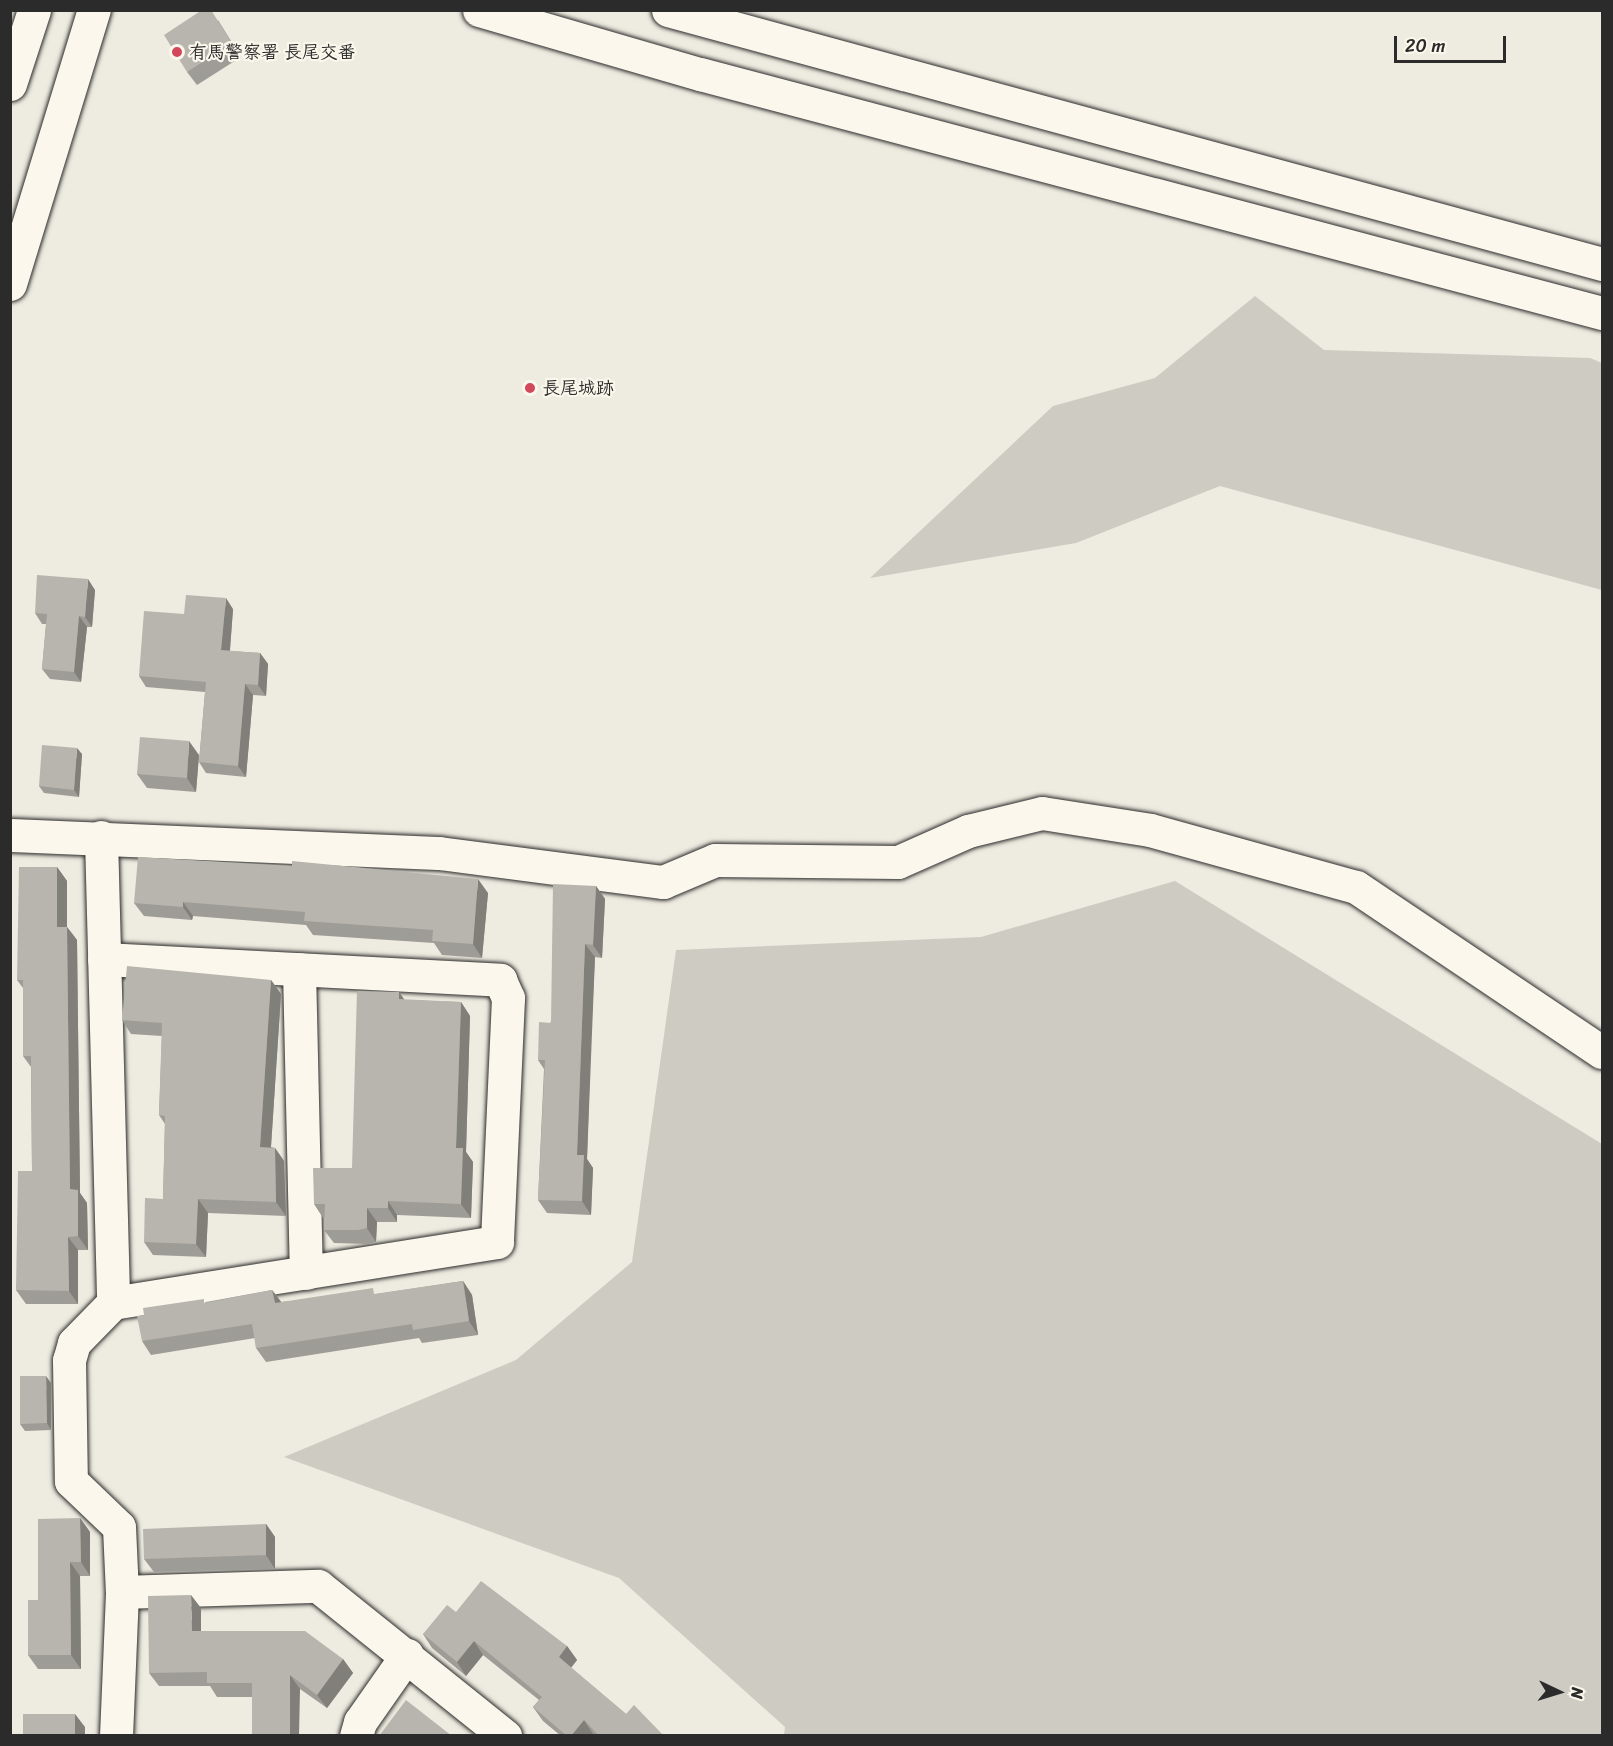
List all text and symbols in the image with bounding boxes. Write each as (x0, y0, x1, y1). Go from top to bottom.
scale bar (1397, 24, 1510, 62)
text: 20 m (1405, 30, 1445, 62)
place label: 有馬警察署 長尾交番 (189, 41, 356, 63)
marker: 有馬警察署 長尾交番 (170, 45, 184, 59)
place label: 長尾城跡 (542, 377, 614, 399)
marker: 長尾城跡 (523, 381, 537, 395)
north arrow (1529, 1662, 1589, 1722)
text: N (1563, 1687, 1592, 1700)

